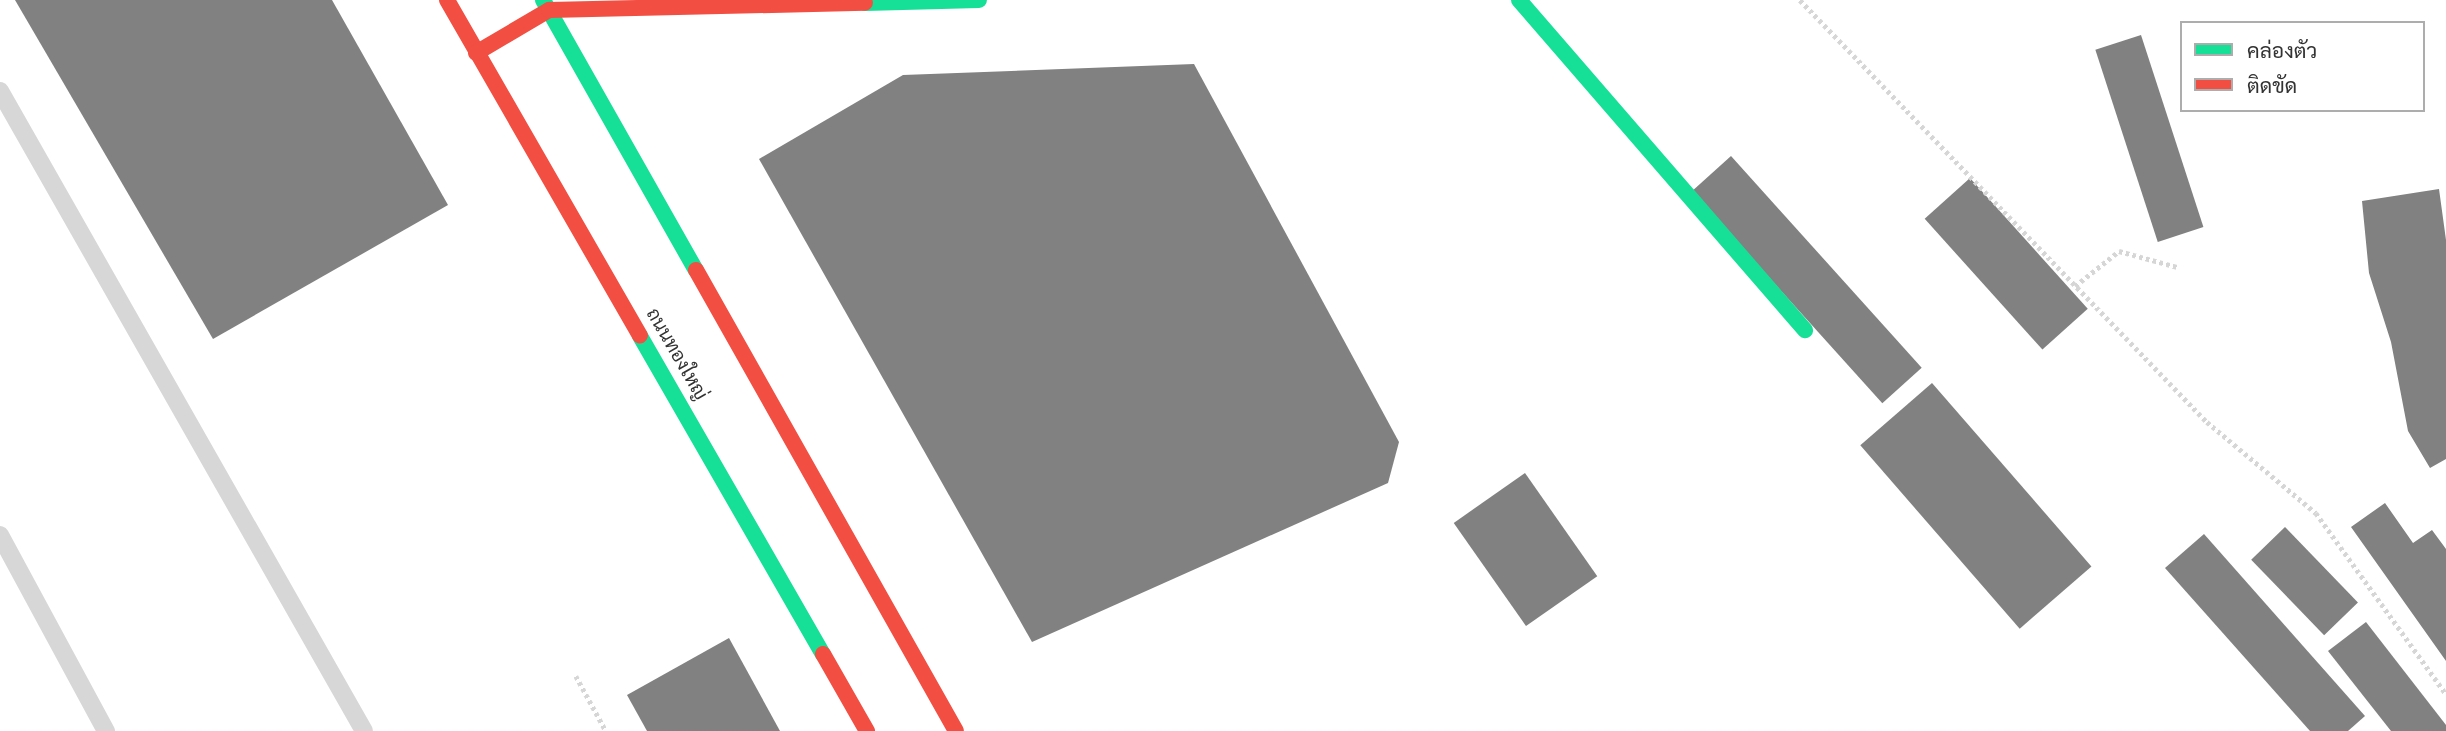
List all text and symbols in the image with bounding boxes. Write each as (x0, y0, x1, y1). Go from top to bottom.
legend (2180, 21, 2425, 112)
text: คล่องตัว (2247, 38, 2317, 64)
text: ติดขัด (2247, 73, 2297, 99)
street label: ถนนทองใหญ่ (641, 304, 713, 404)

